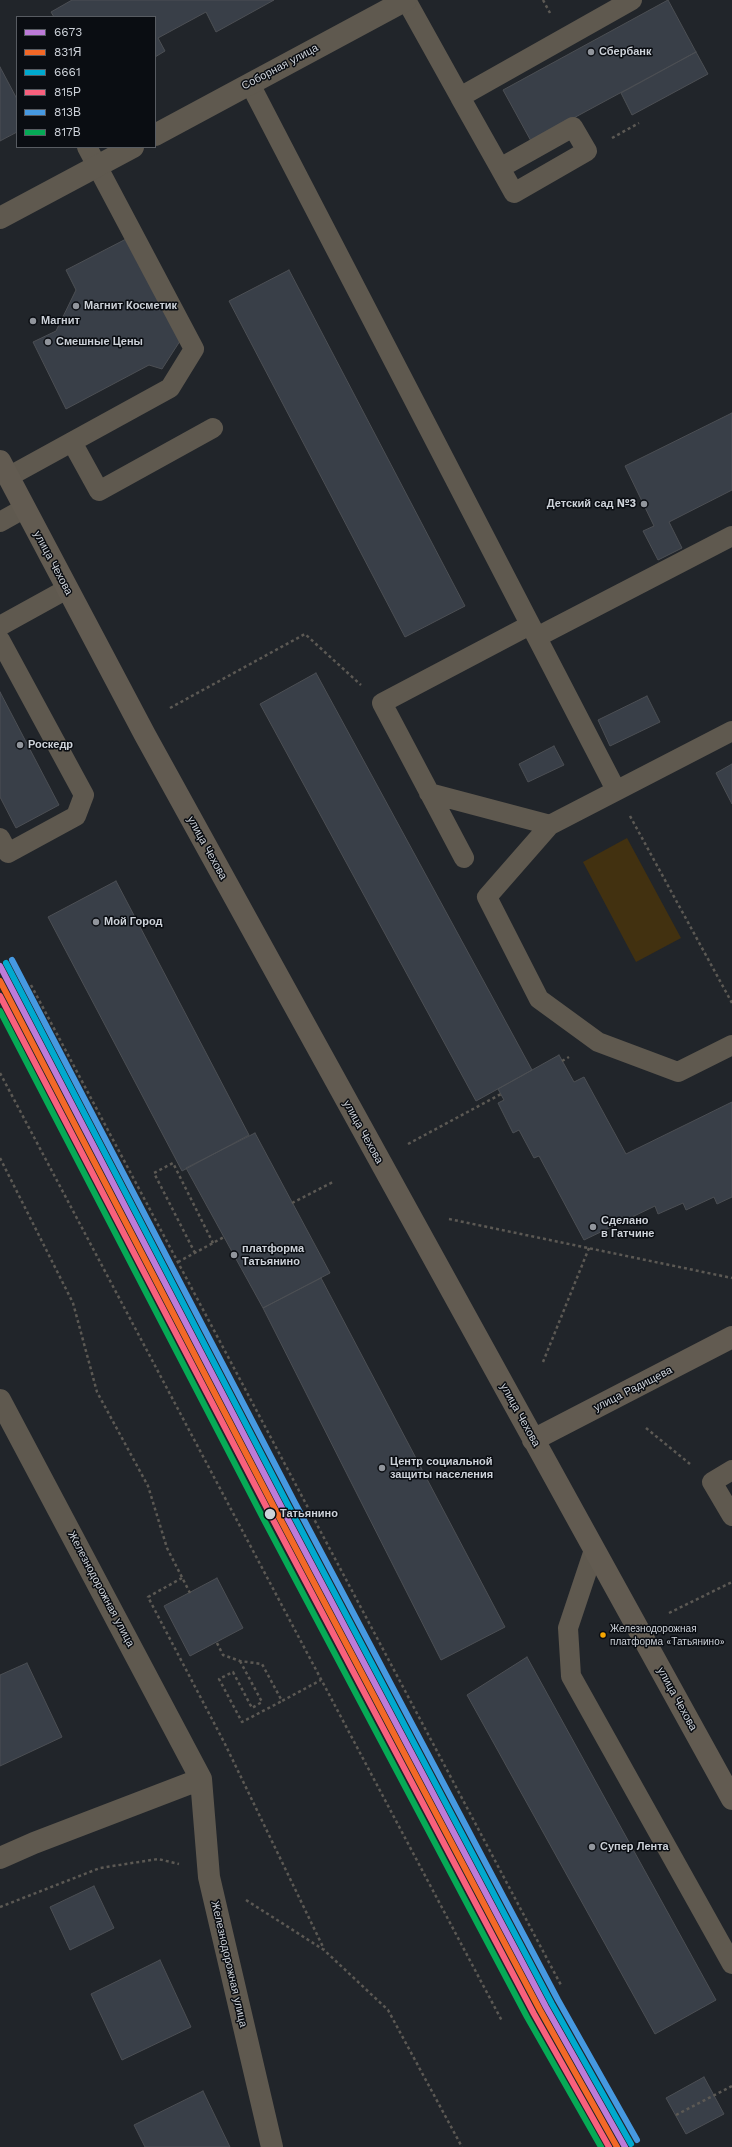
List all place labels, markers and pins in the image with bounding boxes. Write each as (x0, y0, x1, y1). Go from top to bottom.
place label: Сбербанк (599, 45, 651, 59)
marker: Сбербанк (586, 47, 596, 57)
place label: Магнит Косметик (84, 299, 177, 313)
marker: Магнит Косметик (71, 301, 81, 311)
place label: Магнит (41, 314, 80, 328)
marker: Магнит (28, 316, 38, 326)
place label: Смешные Цены (56, 335, 143, 349)
marker: Смешные Цены (43, 337, 53, 347)
place label: Детский сад №3 (547, 497, 636, 511)
marker: Детский сад №3 (639, 499, 649, 509)
place label: Роскедр (28, 738, 73, 752)
marker: Роскедр (15, 740, 25, 750)
place label: Мой Город (104, 915, 162, 929)
marker: Мой Город (91, 917, 101, 927)
place label: Сделано в Гатчине (601, 1214, 654, 1240)
marker: Сделано в Гатчине (588, 1222, 598, 1232)
place label: платформа Татьянино (242, 1242, 304, 1268)
marker: платформа Татьянино (229, 1250, 239, 1260)
place label: Центр социальной защиты населения (390, 1455, 493, 1481)
marker: Центр социальной защиты населения (377, 1463, 387, 1473)
marker: Татьянино (263, 1507, 277, 1521)
place label: Татьянино (280, 1507, 338, 1521)
place label: Железнодорожная платформа «Татьянино» (610, 1623, 725, 1646)
marker: Железнодорожная платформа «Татьянино» (598, 1630, 608, 1640)
place label: Супер Лента (600, 1840, 669, 1854)
marker: Супер Лента (587, 1842, 597, 1852)

